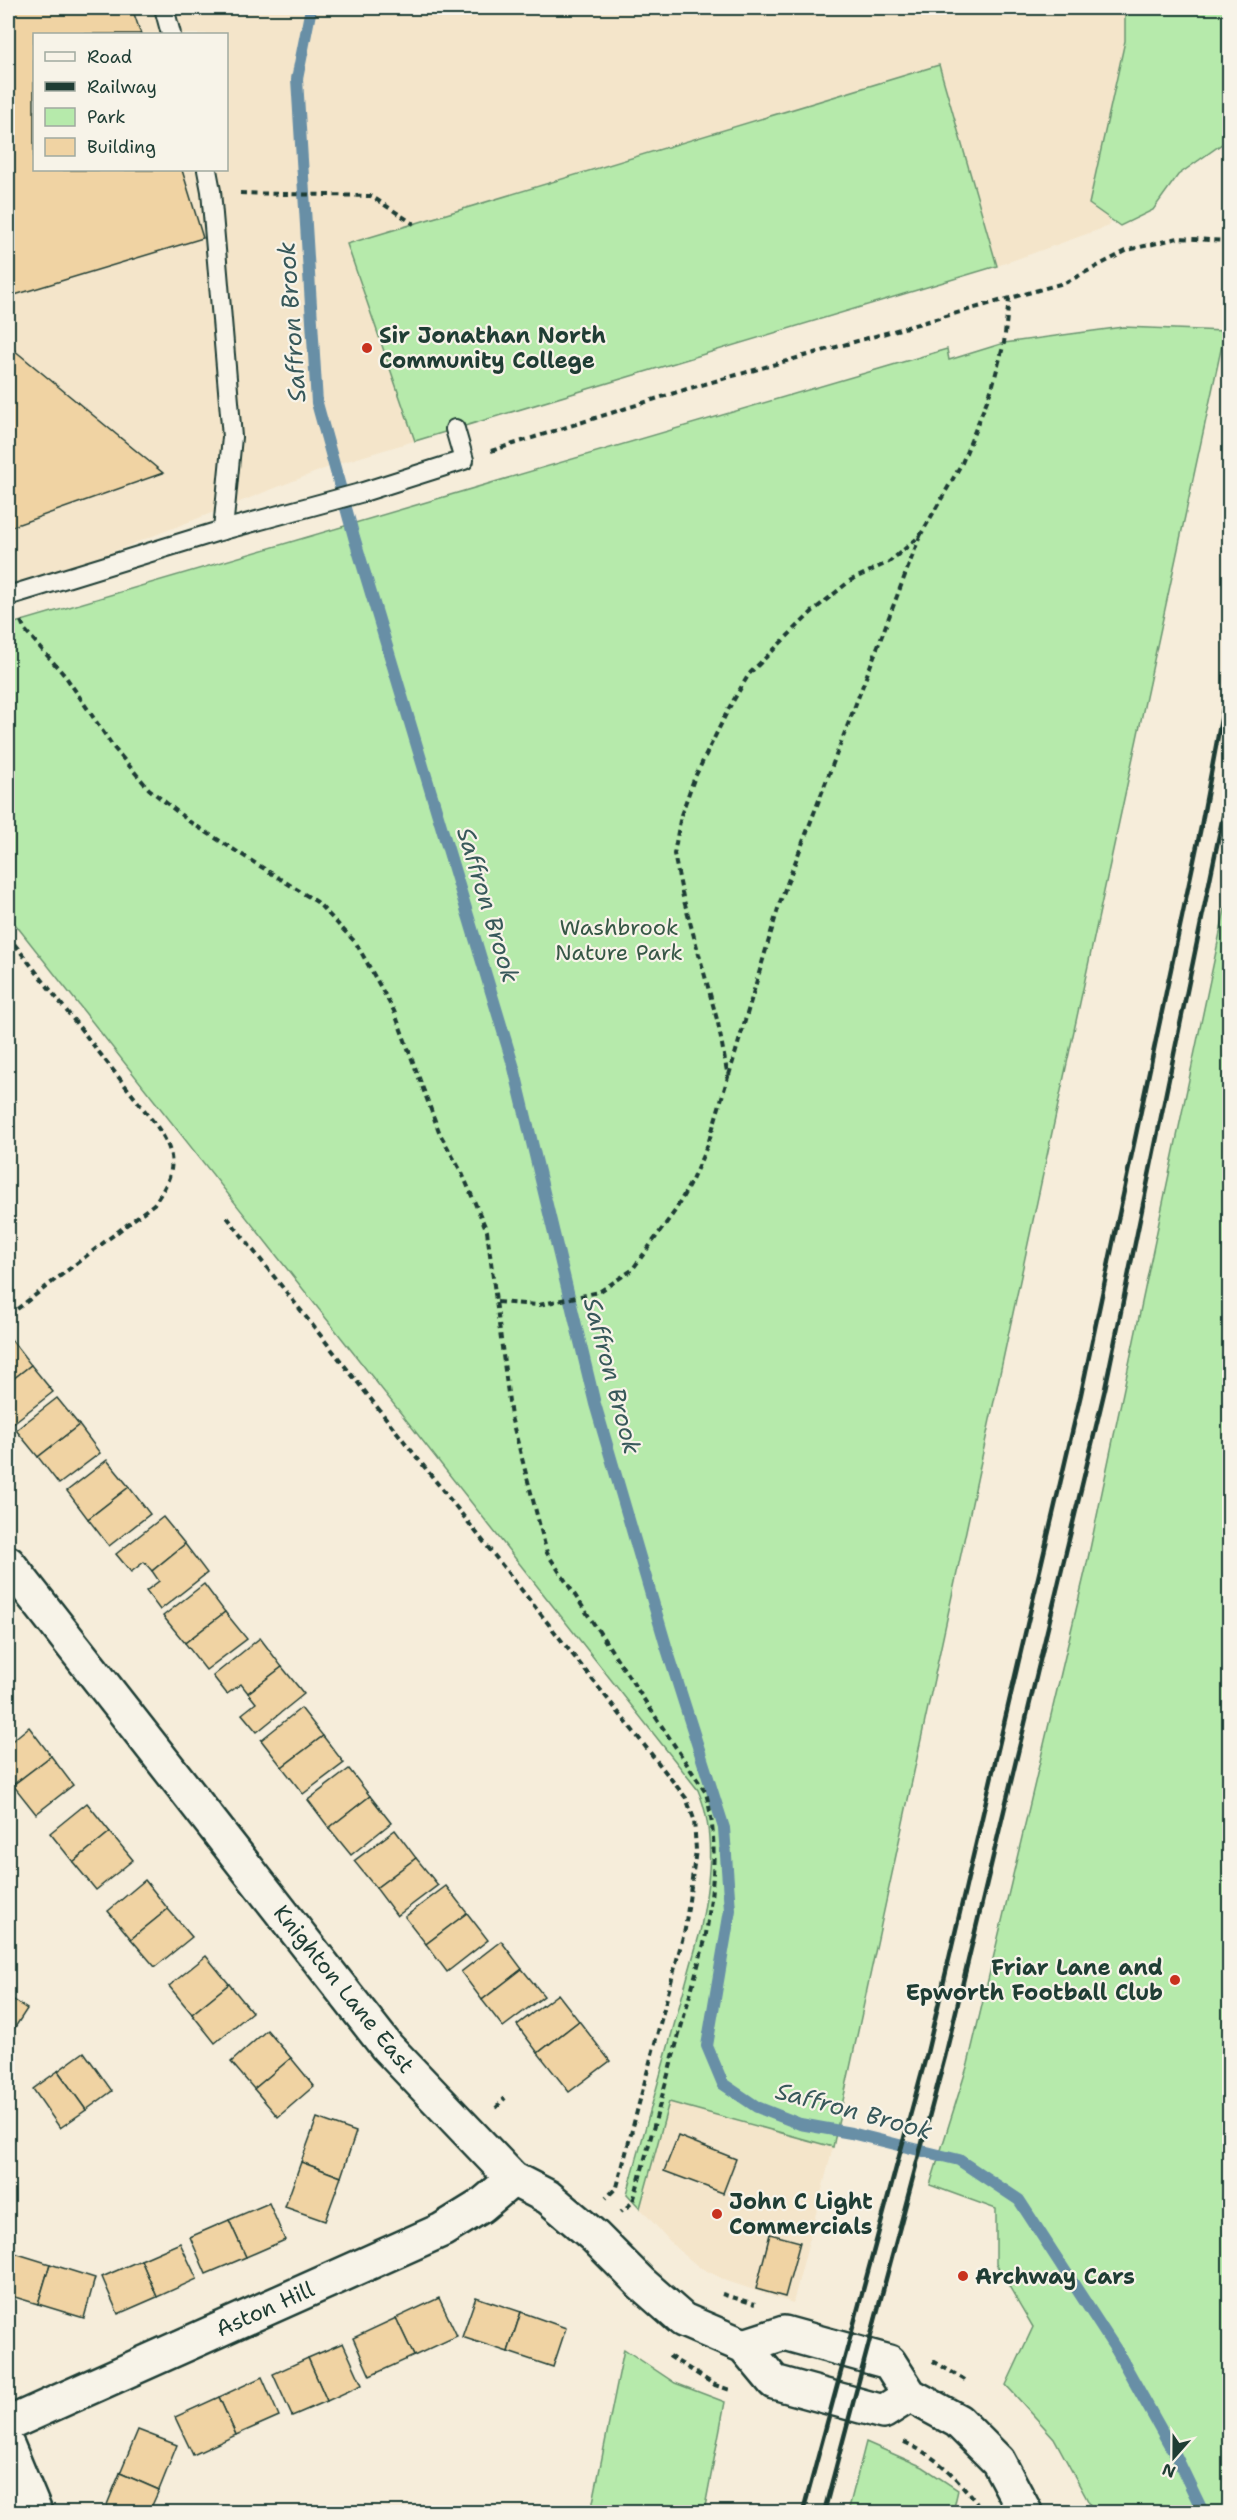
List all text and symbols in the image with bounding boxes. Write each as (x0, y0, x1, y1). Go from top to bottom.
legend (33, 33, 228, 171)
text: Road (87, 45, 132, 69)
text: Railway (87, 75, 157, 99)
text: Park (87, 105, 126, 129)
text: Building (87, 135, 156, 159)
water label: Saffron Brook (270, 240, 314, 403)
place label: Sir Jonathan North Community College (379, 321, 606, 375)
marker: Sir Jonathan North Community College (360, 341, 374, 355)
water label: Saffron Brook (449, 823, 527, 987)
park label: Washbrook Nature Park (555, 913, 683, 967)
water label: Saffron Brook (576, 1294, 648, 1458)
street label: Knighton Lane East (267, 1899, 421, 2079)
place label: Friar Lane and Epworth Football Club (906, 1953, 1163, 2007)
marker: Friar Lane and Epworth Football Club (1168, 1973, 1182, 1987)
water label: Saffron Brook (772, 2075, 936, 2147)
place label: John C Light Commercials (729, 2187, 873, 2241)
marker: John C Light Commercials (710, 2207, 724, 2221)
place label: Archway Cars (975, 2262, 1135, 2291)
marker: Archway Cars (956, 2269, 970, 2283)
street label: Aston Hill (211, 2274, 319, 2344)
north arrow (1144, 2427, 1204, 2487)
text: N (1159, 2458, 1178, 2483)

